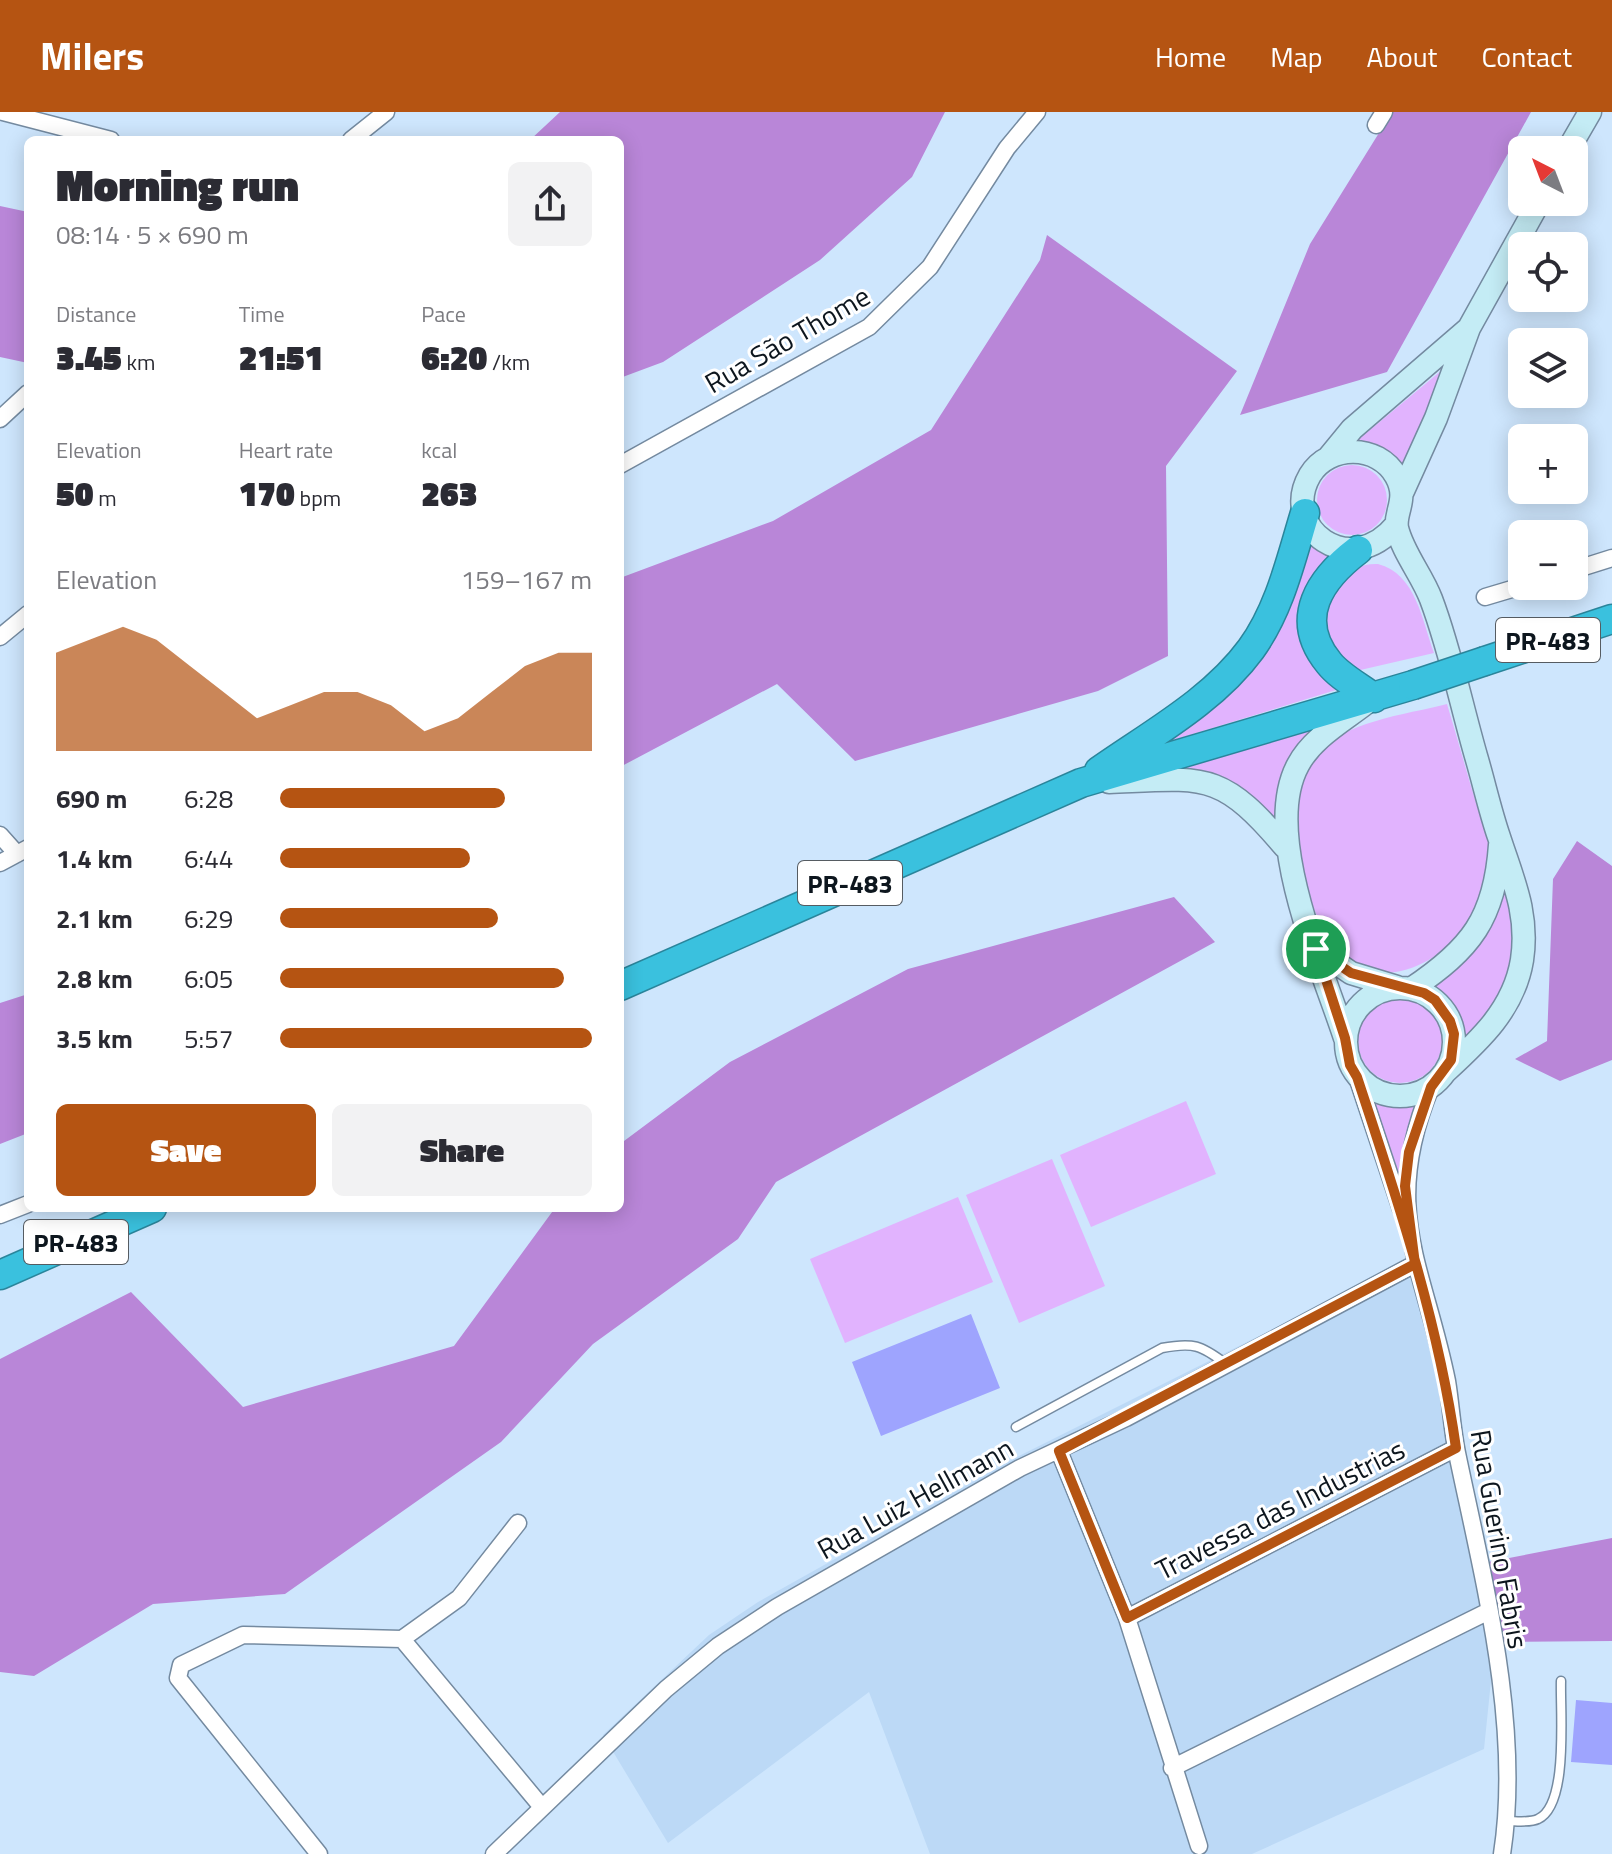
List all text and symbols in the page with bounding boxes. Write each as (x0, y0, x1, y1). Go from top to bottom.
text: Milers (40, 27, 144, 85)
text: Home (1155, 35, 1226, 78)
text: Map (1270, 35, 1323, 78)
text: About (1367, 35, 1437, 78)
text: Contact (1481, 35, 1572, 78)
north arrow (1508, 136, 1588, 216)
map controls (1508, 136, 1588, 600)
text: Morning run (56, 151, 299, 218)
button: share (508, 162, 592, 246)
text: 08:14 · 5 × 690 m (56, 215, 249, 254)
button: locate (1508, 232, 1588, 312)
street label: Rua São Thome (696, 274, 878, 404)
text: Distance (56, 297, 136, 331)
text: Time (239, 297, 285, 331)
text: Pace (421, 297, 466, 331)
button: layers (1508, 328, 1588, 408)
text: 3.45 (56, 331, 122, 383)
text: 21:51 (239, 331, 323, 383)
text: 6:20 (421, 331, 487, 383)
text: km (122, 345, 155, 379)
text: /km (487, 345, 530, 379)
button: + (1508, 424, 1588, 504)
text: Elevation (56, 433, 142, 467)
text: Heart rate (239, 433, 333, 467)
text: kcal (421, 433, 457, 467)
text: 50 (56, 467, 93, 519)
text: 170 (239, 467, 295, 519)
text: 263 (421, 467, 477, 519)
text: m (93, 481, 117, 515)
text: bpm (295, 481, 341, 515)
button: − (1508, 520, 1588, 600)
text: Elevation (56, 560, 157, 599)
text: 159–167 m (461, 560, 592, 599)
road number: PR-483 (1496, 618, 1600, 662)
text: 690 m (56, 779, 127, 818)
text: 6:28 (184, 779, 233, 818)
text: 1.4 km (56, 839, 133, 878)
text: 6:44 (184, 839, 233, 878)
road number: PR-483 (798, 861, 902, 905)
text: 2.1 km (56, 899, 133, 938)
text: 6:29 (184, 899, 233, 938)
pin (1282, 915, 1350, 983)
icon: arrive (1294, 927, 1338, 971)
text: 2.8 km (56, 959, 133, 998)
text: 6:05 (184, 959, 233, 998)
text: 3.5 km (56, 1019, 133, 1058)
text: 5:57 (184, 1019, 233, 1058)
button: Save (56, 1104, 316, 1196)
button: Share (332, 1104, 592, 1196)
road number: PR-483 (24, 1220, 128, 1264)
street label: Rua Luiz Hellmann (809, 1426, 1021, 1570)
street label: Rua Guerino Fabris (1460, 1426, 1540, 1652)
street label: Travessa das Industrias (1148, 1427, 1412, 1591)

